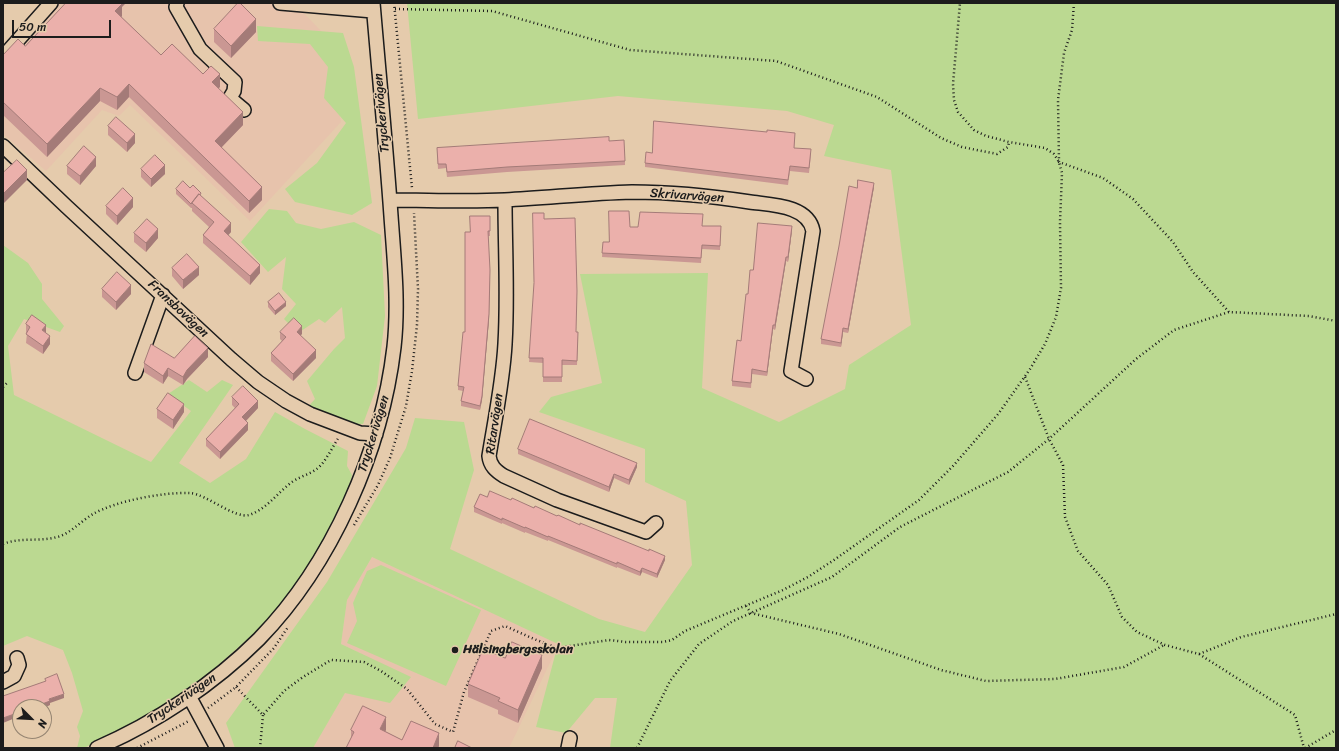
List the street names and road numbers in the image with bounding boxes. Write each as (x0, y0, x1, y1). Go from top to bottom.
street label: Tryckerivägen (371, 73, 393, 153)
street label: Skrivarvägen (649, 186, 725, 206)
street label: Fransbovägen (144, 277, 212, 341)
street label: Ritarvägen (483, 393, 507, 455)
street label: Tryckerivägen (355, 394, 393, 474)
street label: Tryckerivägen (145, 670, 219, 728)

